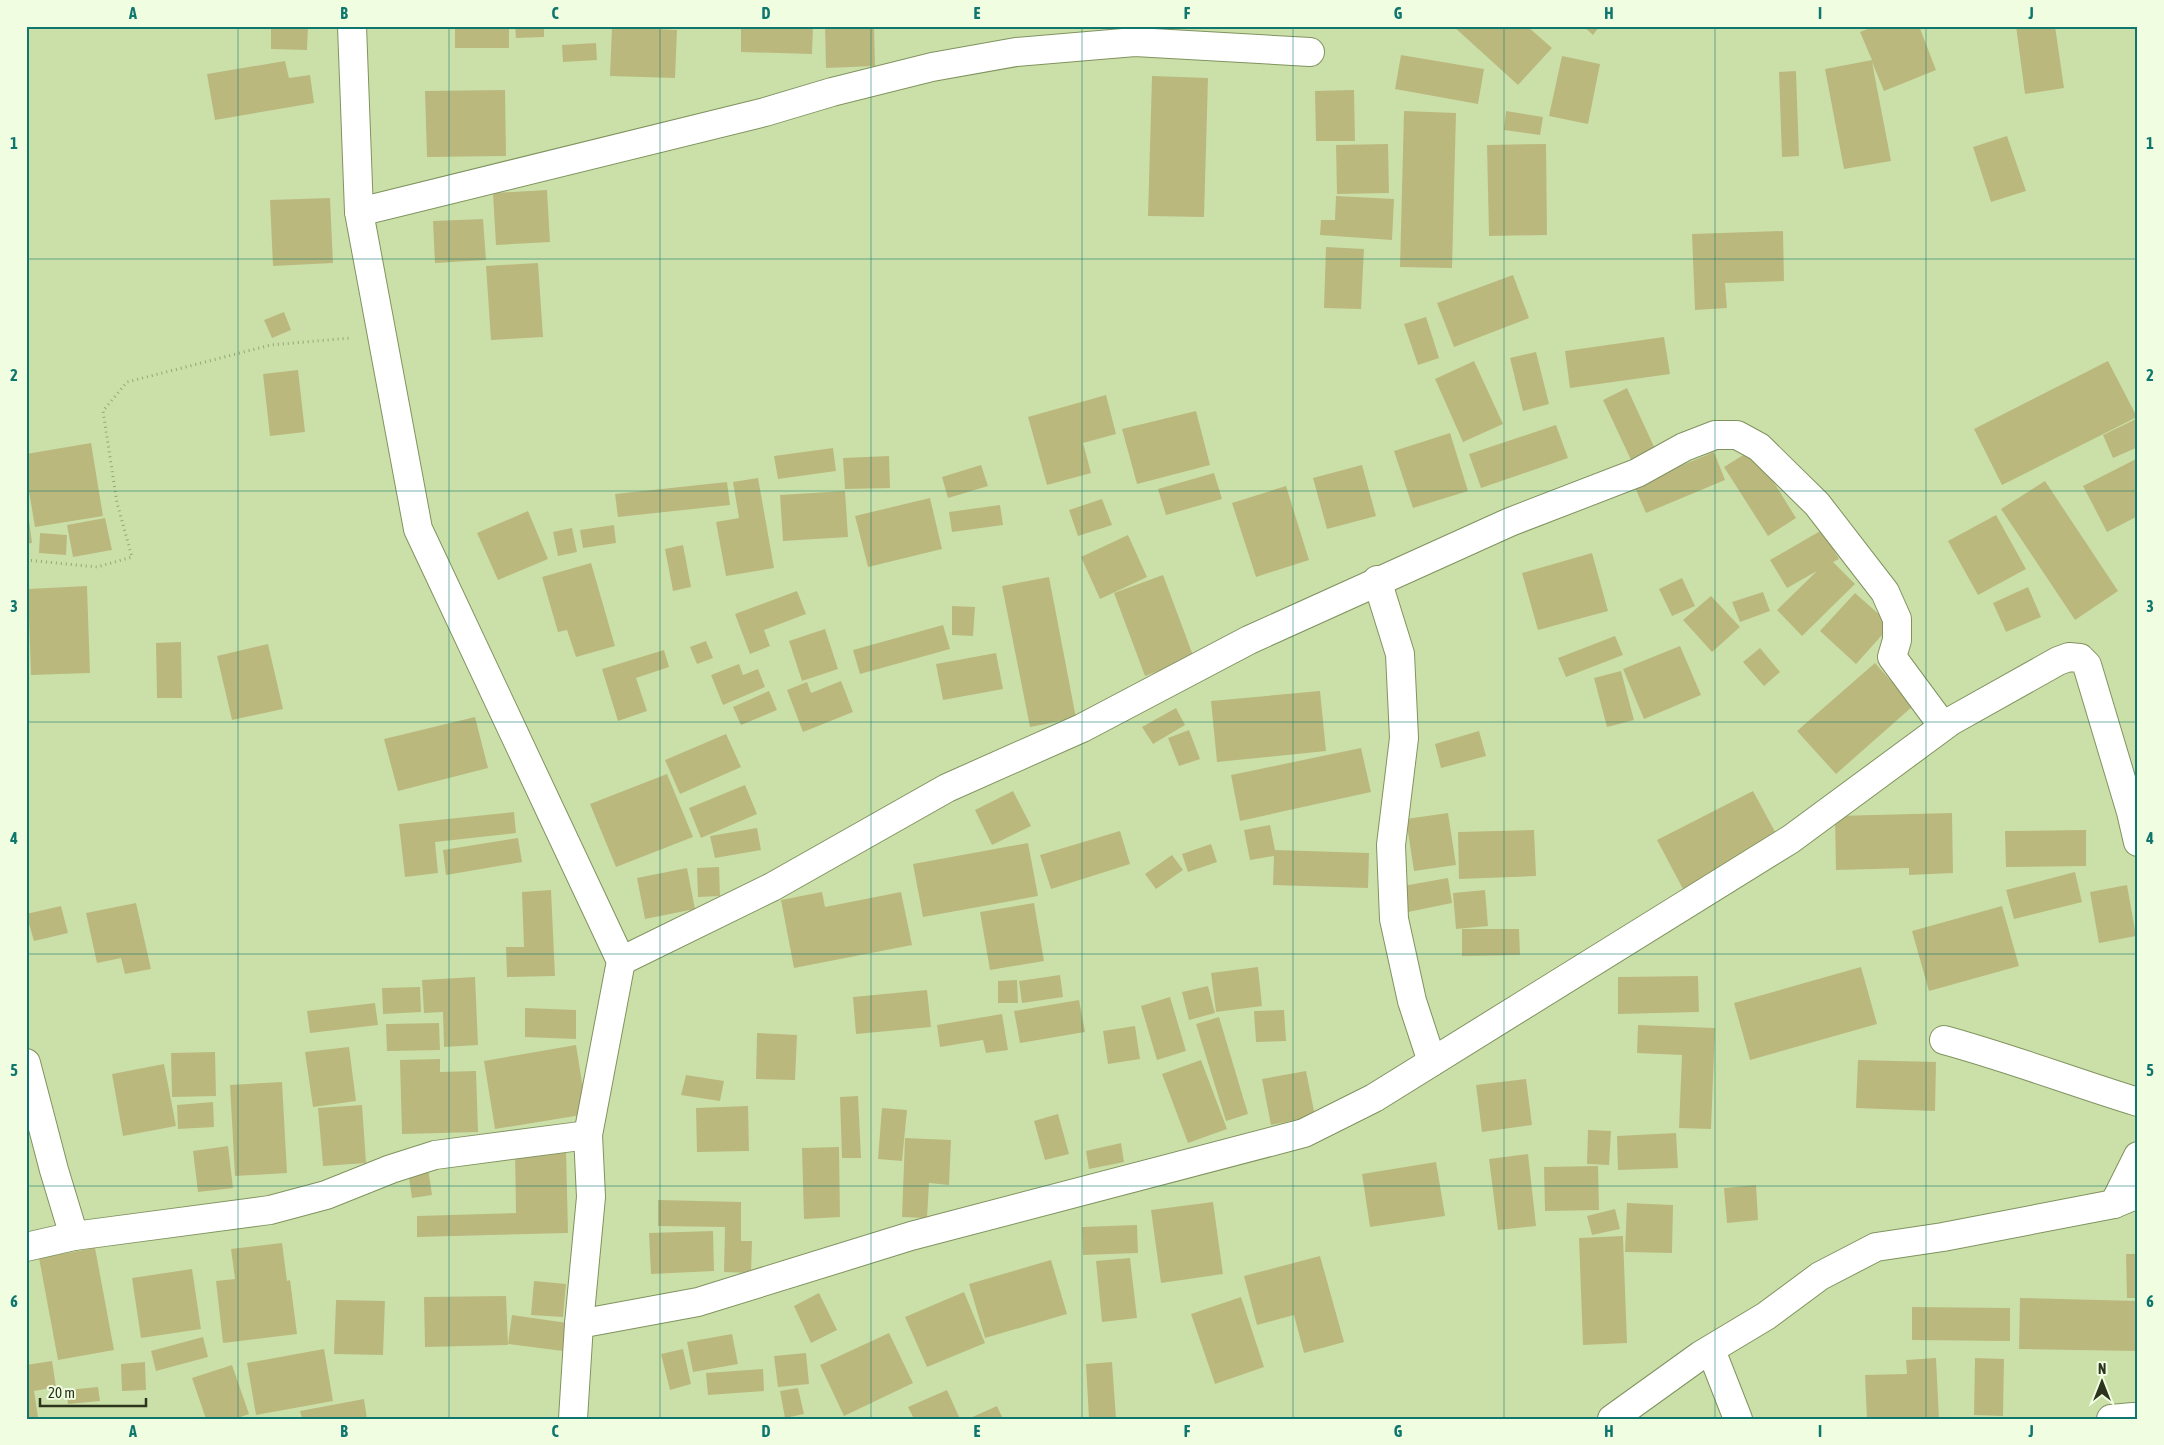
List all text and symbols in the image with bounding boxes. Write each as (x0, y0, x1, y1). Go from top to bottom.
text: A (128, 4, 137, 22)
text: B (340, 4, 348, 22)
text: C (551, 4, 559, 22)
text: D (762, 4, 771, 22)
text: E (974, 4, 981, 22)
text: F (1184, 4, 1191, 22)
text: G (1394, 4, 1403, 22)
text: H (1604, 4, 1614, 22)
text: I (1818, 4, 1822, 22)
text: J (2027, 4, 2034, 22)
text: 1 (10, 134, 18, 152)
text: 1 (2146, 134, 2154, 152)
text: 2 (10, 366, 18, 384)
text: 2 (2146, 366, 2154, 384)
text: 3 (10, 597, 18, 615)
text: 3 (2146, 597, 2154, 615)
text: 4 (9, 829, 18, 847)
text: 4 (2145, 829, 2154, 847)
text: 5 (10, 1061, 18, 1079)
text: 5 (2146, 1061, 2154, 1079)
text: 6 (10, 1292, 18, 1310)
text: 6 (2146, 1292, 2154, 1310)
north arrow (2076, 1358, 2126, 1408)
text: N (2098, 1361, 2106, 1377)
scale bar (40, 1375, 146, 1407)
text: 20 m (48, 1384, 75, 1401)
text: A (128, 1422, 137, 1440)
text: B (340, 1422, 348, 1440)
text: C (551, 1422, 559, 1440)
text: D (762, 1422, 771, 1440)
text: E (974, 1422, 981, 1440)
text: F (1184, 1422, 1191, 1440)
text: G (1394, 1422, 1403, 1440)
text: H (1604, 1422, 1614, 1440)
text: I (1818, 1422, 1822, 1440)
text: J (2027, 1422, 2034, 1440)

